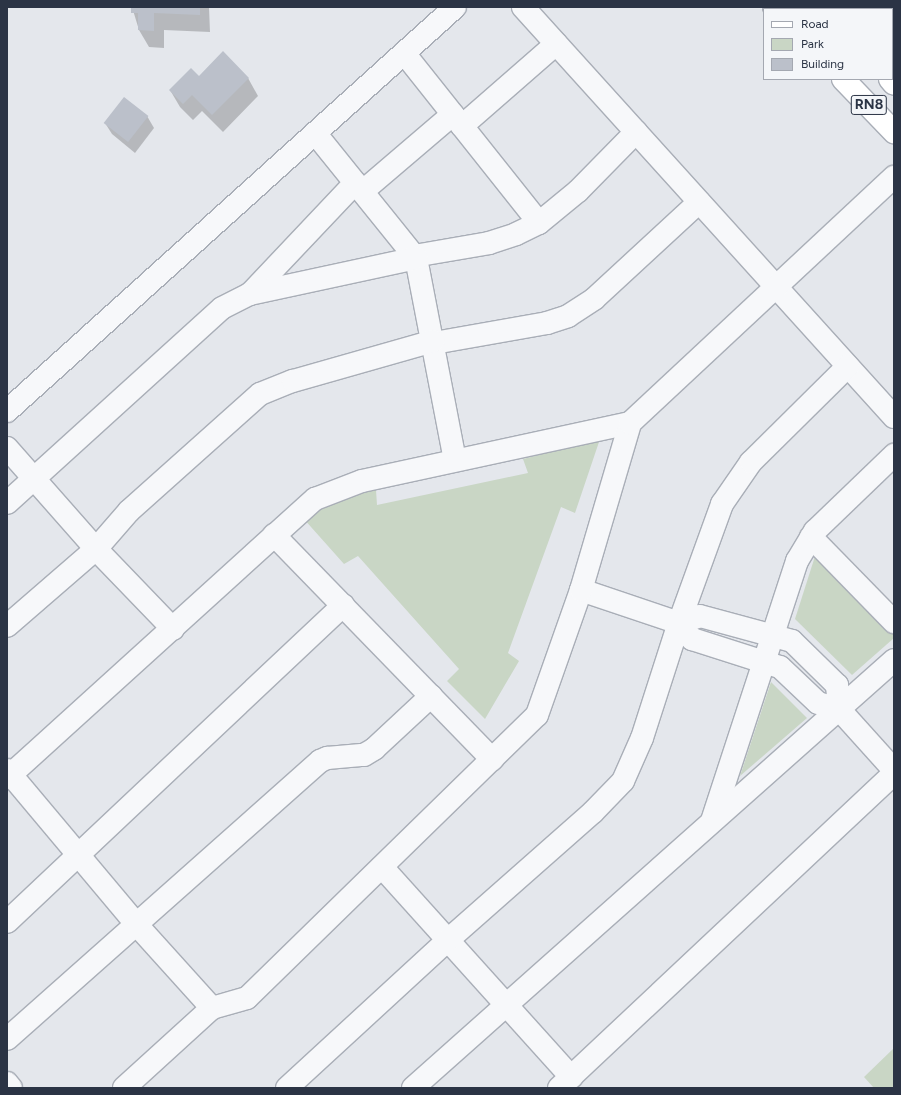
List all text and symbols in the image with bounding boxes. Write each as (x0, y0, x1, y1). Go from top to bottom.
legend (763, 8, 893, 80)
text: Road (801, 17, 829, 31)
text: Park (801, 37, 824, 51)
text: Building (801, 57, 844, 71)
road number: RN8 (850, 93, 888, 117)

